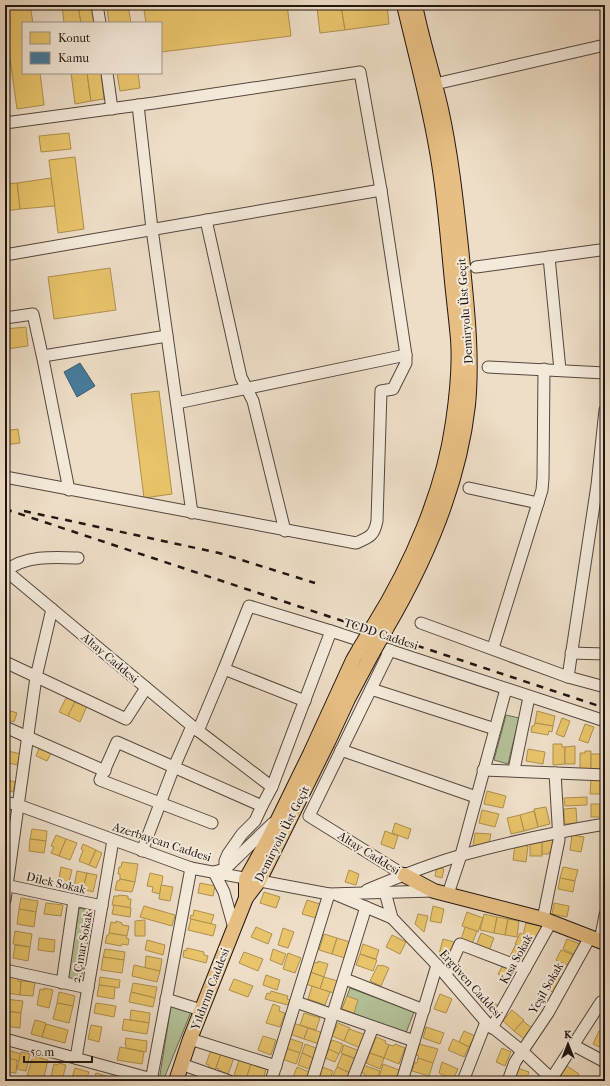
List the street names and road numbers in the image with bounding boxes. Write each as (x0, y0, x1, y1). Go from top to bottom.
street label: Demiryolu Üst Geçit (453, 257, 477, 365)
street label: TCDD Caddesi (342, 615, 420, 653)
street label: Altay Caddesi (78, 629, 142, 686)
street label: Demiryolu Üst Geçit (251, 782, 314, 885)
street label: Azerbaycan Caddesi (110, 819, 214, 865)
street label: Altay Caddesi (335, 828, 403, 878)
street label: Dilek Sokak (25, 869, 88, 897)
street label: 2. Çınar Sokak (69, 909, 95, 984)
street label: Kısa Sokak (497, 931, 536, 986)
street label: Yıldırım Caddesi (188, 946, 232, 1033)
street label: Ergüven Caddesi (437, 947, 506, 1022)
street label: Yeşil Sokak (525, 959, 568, 1018)

